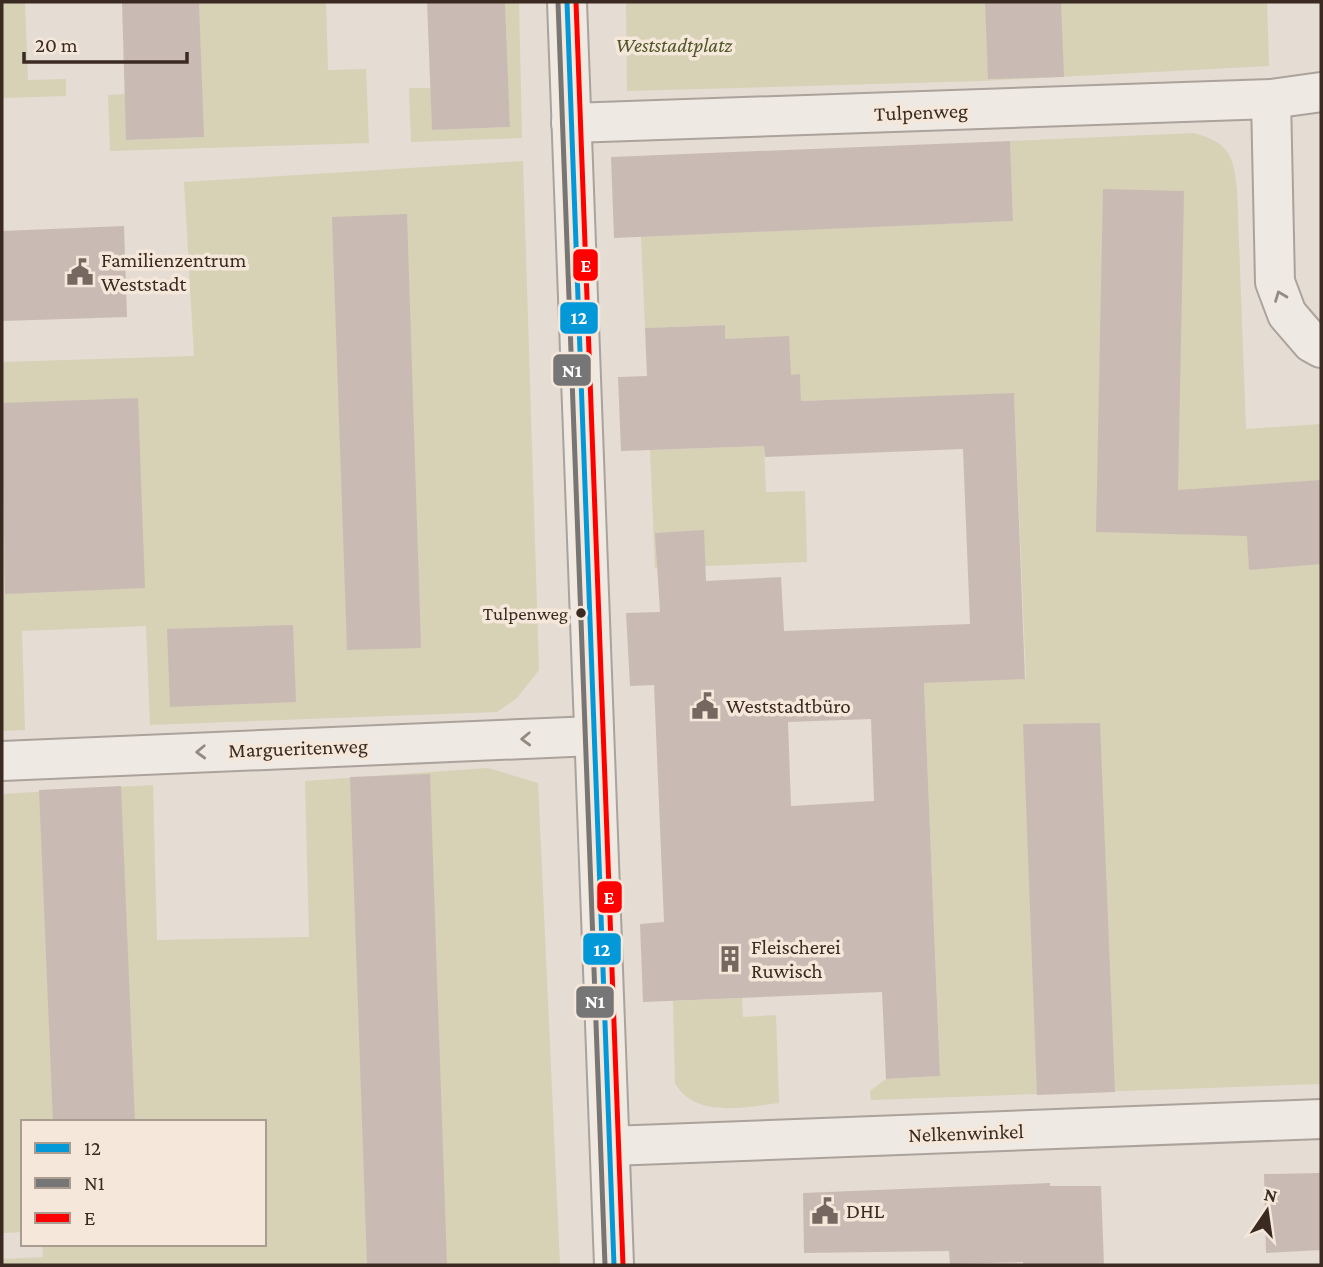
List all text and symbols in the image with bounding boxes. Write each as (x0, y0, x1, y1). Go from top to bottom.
scale bar (24, 21, 187, 65)
text: 20 m (35, 33, 78, 57)
park label: Weststadtplatz (616, 33, 733, 57)
street label: Tulpenweg (874, 98, 968, 126)
place label: Familienzentrum Weststadt (101, 248, 246, 296)
line badge: E (572, 248, 599, 282)
text: E (581, 255, 592, 276)
public building icon: Familienzentrum Weststadt (65, 257, 95, 287)
one-way arrow (1275, 290, 1289, 302)
line badge: 12 (559, 301, 599, 335)
text: 12 (571, 307, 588, 328)
line badge: N1 (552, 353, 592, 387)
text: N1 (562, 360, 582, 381)
place label: Tulpenweg (483, 603, 568, 624)
marker: Tulpenweg (574, 606, 588, 620)
public building icon: Weststadtbüro (690, 691, 720, 721)
place label: Weststadtbüro (726, 694, 851, 718)
one-way arrow (521, 731, 532, 746)
street label: Margueritenweg (228, 734, 368, 762)
one-way arrow (195, 745, 206, 760)
line badge: E (596, 880, 623, 914)
text: E (604, 887, 615, 908)
line badge: 12 (582, 932, 622, 966)
place label: Fleischerei Ruwisch (751, 935, 841, 983)
text: 12 (594, 939, 611, 960)
building icon: Fleischerei Ruwisch (715, 944, 745, 974)
line badge: N1 (575, 985, 615, 1019)
text: N1 (585, 991, 605, 1012)
street label: Nelkenwinkel (908, 1119, 1024, 1147)
legend (21, 1120, 266, 1246)
text: 12 (84, 1136, 101, 1160)
text: N1 (84, 1171, 105, 1195)
north arrow (1232, 1176, 1302, 1246)
text: N (1262, 1183, 1279, 1207)
public building icon: DHL (810, 1196, 840, 1226)
place label: DHL (846, 1199, 885, 1223)
text: E (84, 1206, 95, 1230)

